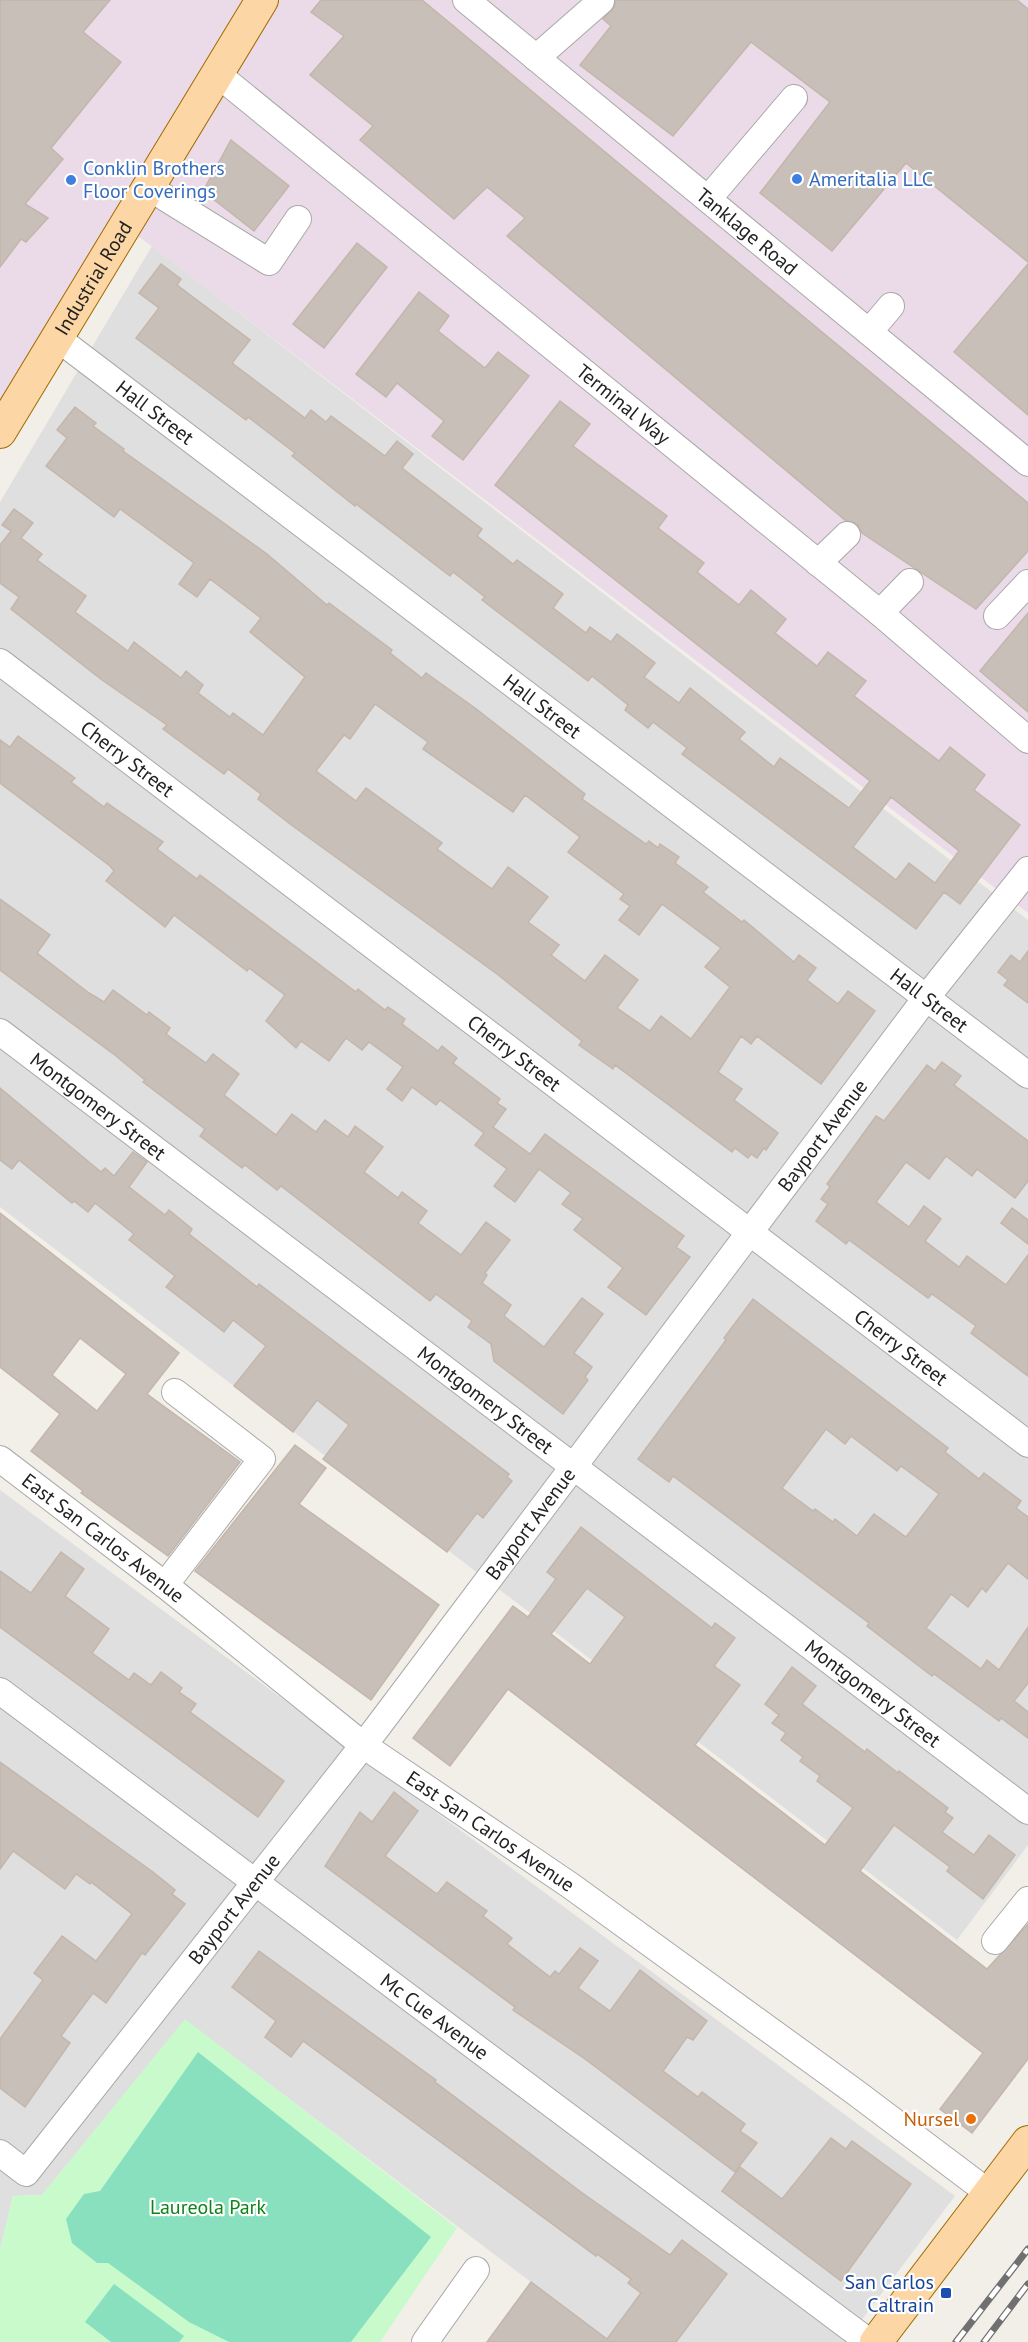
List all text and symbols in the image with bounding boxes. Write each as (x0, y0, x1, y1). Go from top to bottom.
place label: Conklin Brothers Floor Coverings (83, 155, 225, 204)
place label: Ameritalia LLC (809, 166, 933, 192)
marker: Ameritalia LLC (790, 172, 804, 186)
marker: Conklin Brothers Floor Coverings (64, 173, 78, 187)
street label: Tanklage Road (691, 182, 803, 281)
street label: Industrial Road (49, 216, 138, 340)
street label: Terminal Way (571, 358, 676, 451)
street label: Hall Street (111, 374, 199, 451)
street label: Hall Street (498, 668, 587, 744)
street label: Cherry Street (75, 715, 180, 803)
street label: Hall Street (885, 962, 974, 1038)
street label: Cherry Street (462, 1009, 566, 1097)
street label: Montgomery Street (25, 1046, 171, 1166)
street label: Bayport Avenue (772, 1074, 873, 1197)
street label: Cherry Street (849, 1303, 953, 1392)
street label: Montgomery Street (412, 1340, 559, 1460)
street label: Bayport Avenue (480, 1462, 581, 1585)
street label: East San Carlos Avenue (17, 1467, 190, 1609)
street label: Montgomery Street (800, 1633, 946, 1753)
street label: East San Carlos Avenue (401, 1765, 580, 1898)
street label: Bayport Avenue (182, 1848, 286, 1970)
street label: Mc Cue Avenue (375, 1967, 494, 2066)
place label: Nursel (904, 2106, 959, 2132)
marker: Nursel (964, 2112, 978, 2126)
park label: Laureola Park (150, 2194, 266, 2220)
place label: San Carlos Caltrain (844, 2269, 934, 2318)
marker: San Carlos Caltrain (939, 2286, 953, 2300)

